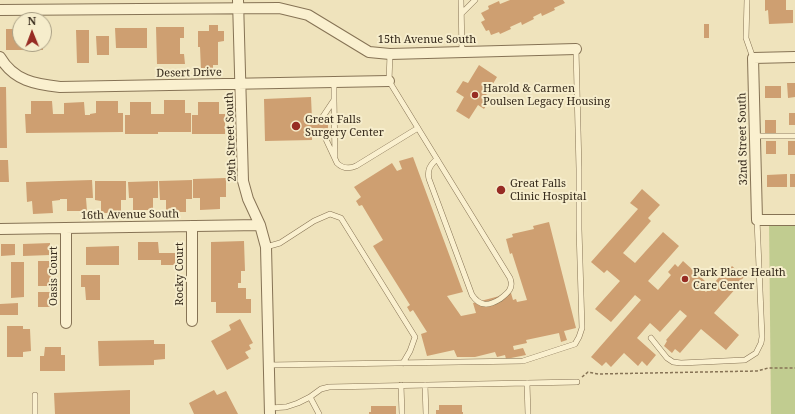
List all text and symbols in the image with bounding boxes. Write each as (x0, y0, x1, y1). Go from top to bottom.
north arrow (12, 12, 52, 52)
text: N (27, 13, 36, 28)
street label: 15th Avenue South (378, 33, 476, 47)
street label: Desert Drive (156, 66, 222, 80)
place label: Harold & Carmen Poulsen Legacy Housing (483, 82, 610, 108)
marker: Harold & Carmen Poulsen Legacy Housing (470, 90, 480, 100)
street label: 29th Street South (223, 92, 239, 182)
street label: 32nd Street South (736, 93, 750, 185)
place label: Great Falls Surgery Center (305, 113, 384, 139)
marker: Great Falls Surgery Center (290, 120, 302, 132)
place label: Great Falls Clinic Hospital (510, 177, 586, 203)
marker: Great Falls Clinic Hospital (495, 184, 507, 196)
street label: 16th Avenue South (81, 208, 179, 222)
street label: Rocky Court (173, 242, 187, 306)
street label: Oasis Court (47, 246, 61, 306)
place label: Park Place Health Care Center (693, 266, 786, 292)
marker: Park Place Health Care Center (680, 274, 690, 284)

